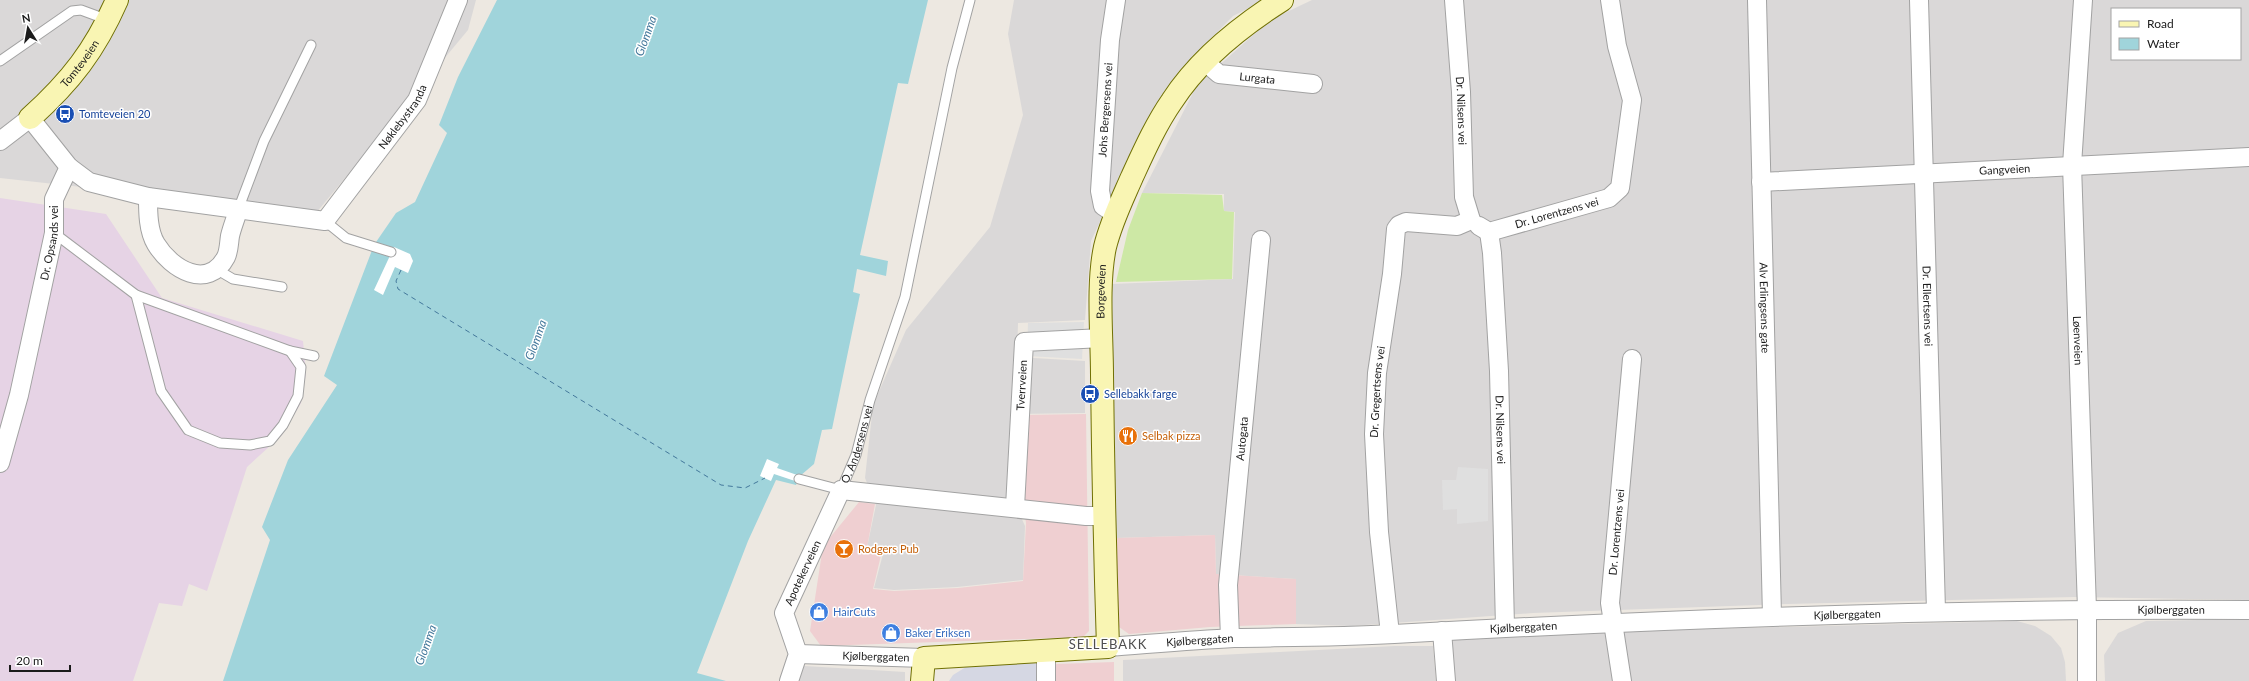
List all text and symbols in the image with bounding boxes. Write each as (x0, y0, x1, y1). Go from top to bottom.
north arrow (8, 8, 48, 48)
legend (2111, 8, 2241, 60)
text: N (21, 11, 31, 25)
water label: Glomma (631, 14, 660, 58)
text: Road (2147, 16, 2174, 31)
text: Water (2147, 36, 2180, 51)
street label: Tomteveien (58, 37, 101, 90)
street label: Johs Bergersens vei (1095, 62, 1115, 158)
street label: Lurgata (1239, 69, 1276, 86)
street label: Dr. Nilsens vei (1454, 76, 1470, 146)
street label: Nøklebystranda (375, 82, 429, 151)
bus stop icon: Tomteveien 20 (54, 103, 76, 125)
place label: Tomteveien 20 (79, 107, 151, 120)
street label: Gangveien (1979, 161, 2031, 177)
street label: Dr. Lorentzens vei (1513, 194, 1600, 230)
street label: Dr. Opsands vei (37, 205, 60, 282)
street label: Alv Erlingsens gate (1757, 262, 1773, 354)
street label: Borgeveien (1093, 264, 1108, 319)
street label: Dr. Ellertsens vei (1920, 265, 1936, 347)
street label: Løenveien (2071, 316, 2086, 365)
water label: Glomma (521, 318, 550, 362)
street label: Dr. Gregertsens vei (1367, 345, 1387, 438)
street label: Tverrveien (1013, 359, 1029, 411)
bus stop icon: Sellebakk farge (1079, 383, 1101, 405)
place label: Sellebakk farge (1104, 387, 1177, 400)
street label: Dr. Nilsens vei (1494, 395, 1508, 464)
street label: O. Andersens vei (838, 403, 875, 485)
street label: Autogata (1233, 416, 1250, 461)
restaurant icon: Selbak pizza (1117, 425, 1139, 447)
place label: Selbak pizza (1142, 429, 1201, 442)
street label: Dr. Lorentzens vei (1606, 488, 1626, 576)
street label: Apotekerveien (781, 538, 823, 607)
bar icon: Rodgers Pub (833, 538, 855, 560)
place label: Rodgers Pub (858, 542, 919, 555)
shop icon: HairCuts (808, 601, 830, 623)
street label: Kjølberggaten (2137, 603, 2205, 616)
place label: HairCuts (833, 605, 876, 618)
street label: Kjølberggaten (1813, 607, 1881, 621)
street label: Kjølberggaten (1489, 619, 1557, 635)
shop icon: Baker Eriksen (880, 622, 902, 644)
water label: Glomma (411, 623, 440, 667)
place label: Baker Eriksen (905, 626, 970, 639)
street label: Kjølberggaten (1166, 631, 1234, 648)
district label: SELLEBAKK (1069, 636, 1147, 652)
scale bar (10, 647, 70, 673)
street label: Kjølberggaten (842, 648, 910, 664)
text: 20 m (16, 653, 43, 668)

